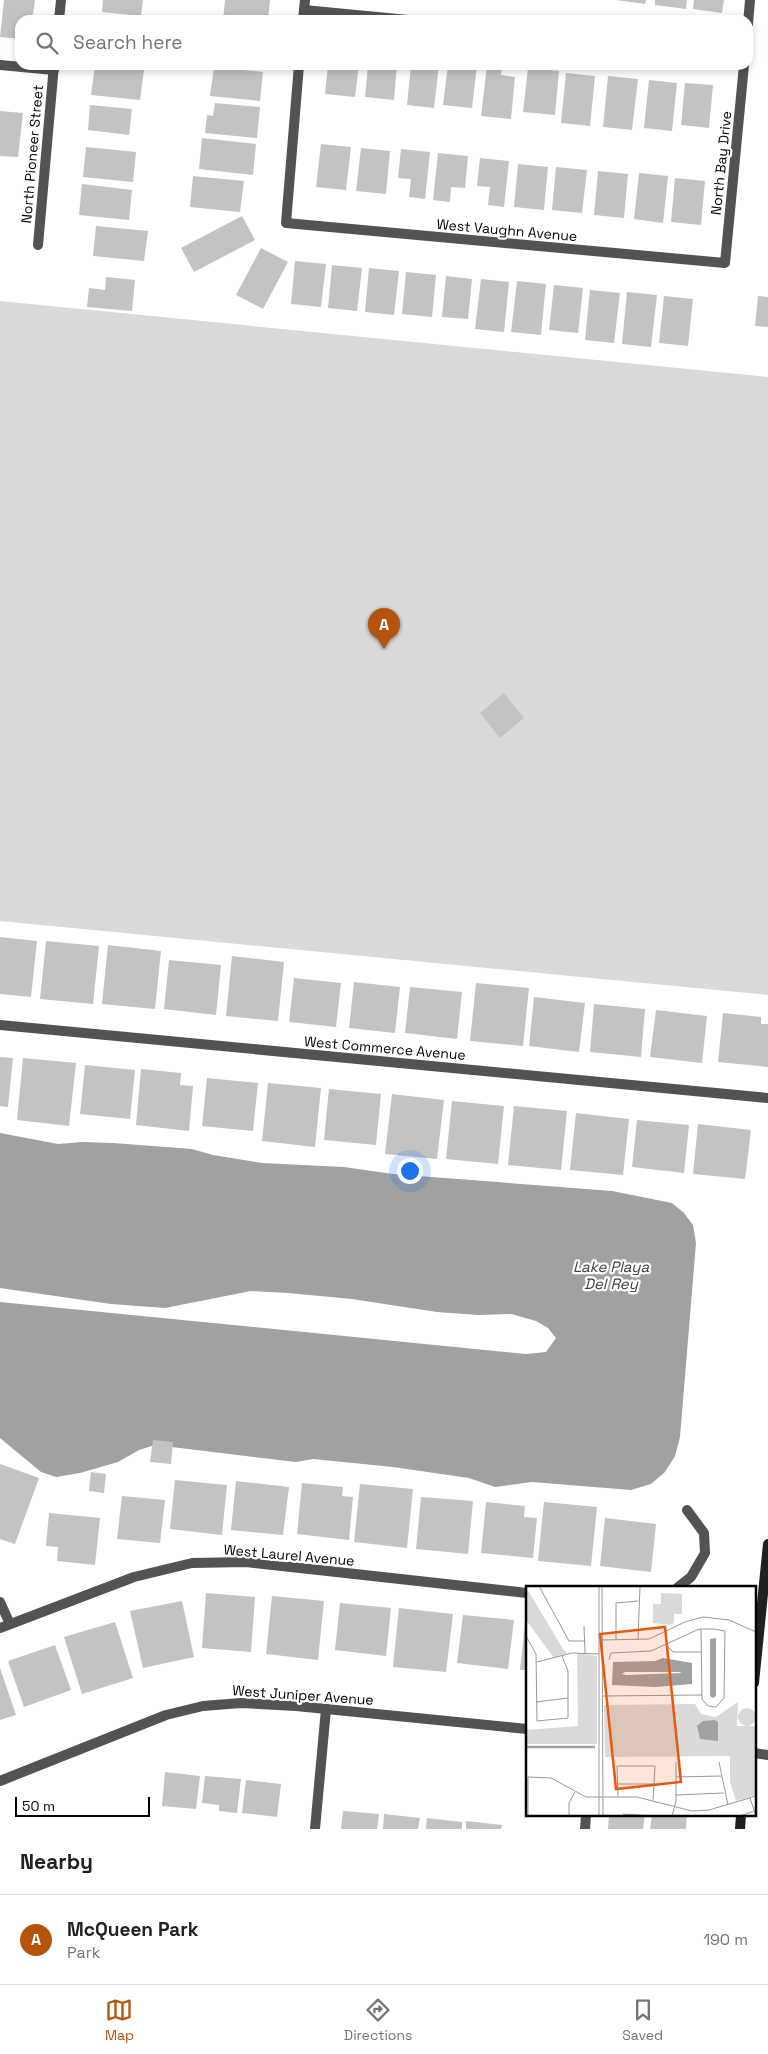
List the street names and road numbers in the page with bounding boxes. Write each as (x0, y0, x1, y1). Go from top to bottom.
street label: North Pioneer Street (17, 84, 47, 224)
street label: North Bay Drive (707, 110, 735, 216)
street label: West Vaughn Avenue (436, 215, 578, 245)
street label: West Commerce Avenue (303, 1032, 467, 1064)
street label: West Laurel Avenue (223, 1540, 355, 1570)
street label: West Juniper Avenue (232, 1681, 374, 1709)

